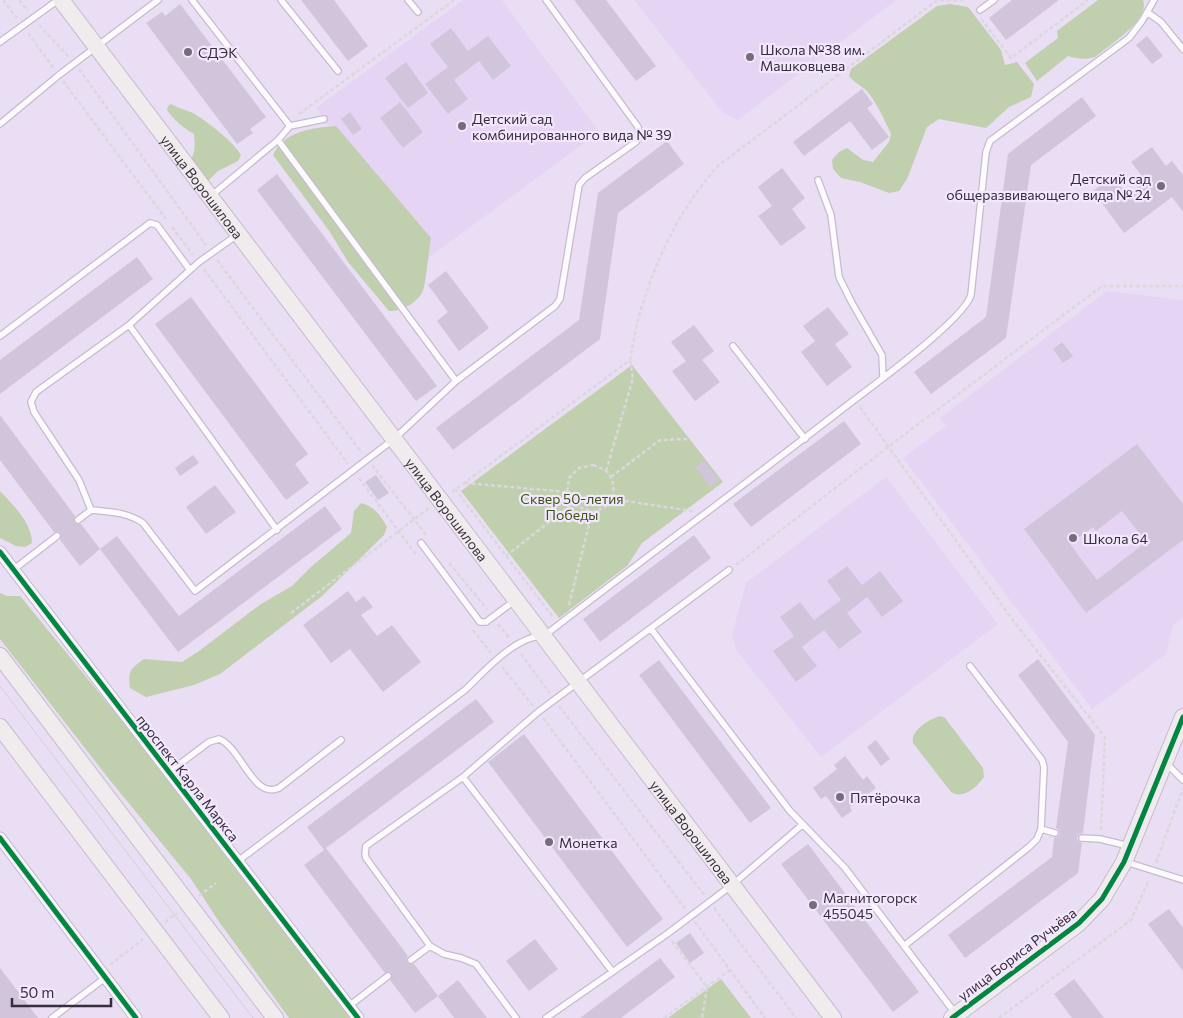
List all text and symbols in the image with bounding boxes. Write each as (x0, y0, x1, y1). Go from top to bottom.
place label: Школа №38 им. Машковцева (760, 41, 865, 74)
place label: СДЭК (198, 44, 238, 61)
marker: СДЭК (182, 46, 194, 58)
marker: Школа №38 им. Машковцева (744, 51, 756, 63)
place label: Детский сад комбинированного вида № 39 (472, 110, 672, 143)
marker: Детский сад комбинированного вида № 39 (456, 120, 468, 132)
street label: улица Ворошилова (158, 131, 247, 242)
place label: Детский сад общеразвивающего вида № 24 (946, 170, 1152, 203)
marker: Детский сад общеразвивающего вида № 24 (1155, 180, 1167, 192)
street label: улица Ворошилова (402, 454, 492, 564)
park label: Сквер 50-летия Победы (520, 490, 624, 523)
place label: Школа 64 (1083, 530, 1149, 547)
marker: Школа 64 (1067, 532, 1079, 544)
street label: проспект Карла Маркса (133, 711, 243, 845)
street label: улица Ворошилова (647, 777, 737, 887)
place label: Пятёрочка (850, 789, 920, 806)
marker: Пятёрочка (834, 791, 846, 803)
place label: Монетка (559, 834, 617, 851)
marker: Монетка (543, 836, 555, 848)
place label: Магнитогорск 455045 (823, 889, 918, 922)
marker: Магнитогорск 455045 (807, 899, 819, 911)
street label: улица Бориса Ручьёва (954, 904, 1080, 1004)
scale bar (12, 976, 111, 1008)
text: 50 m (20, 983, 54, 1001)

